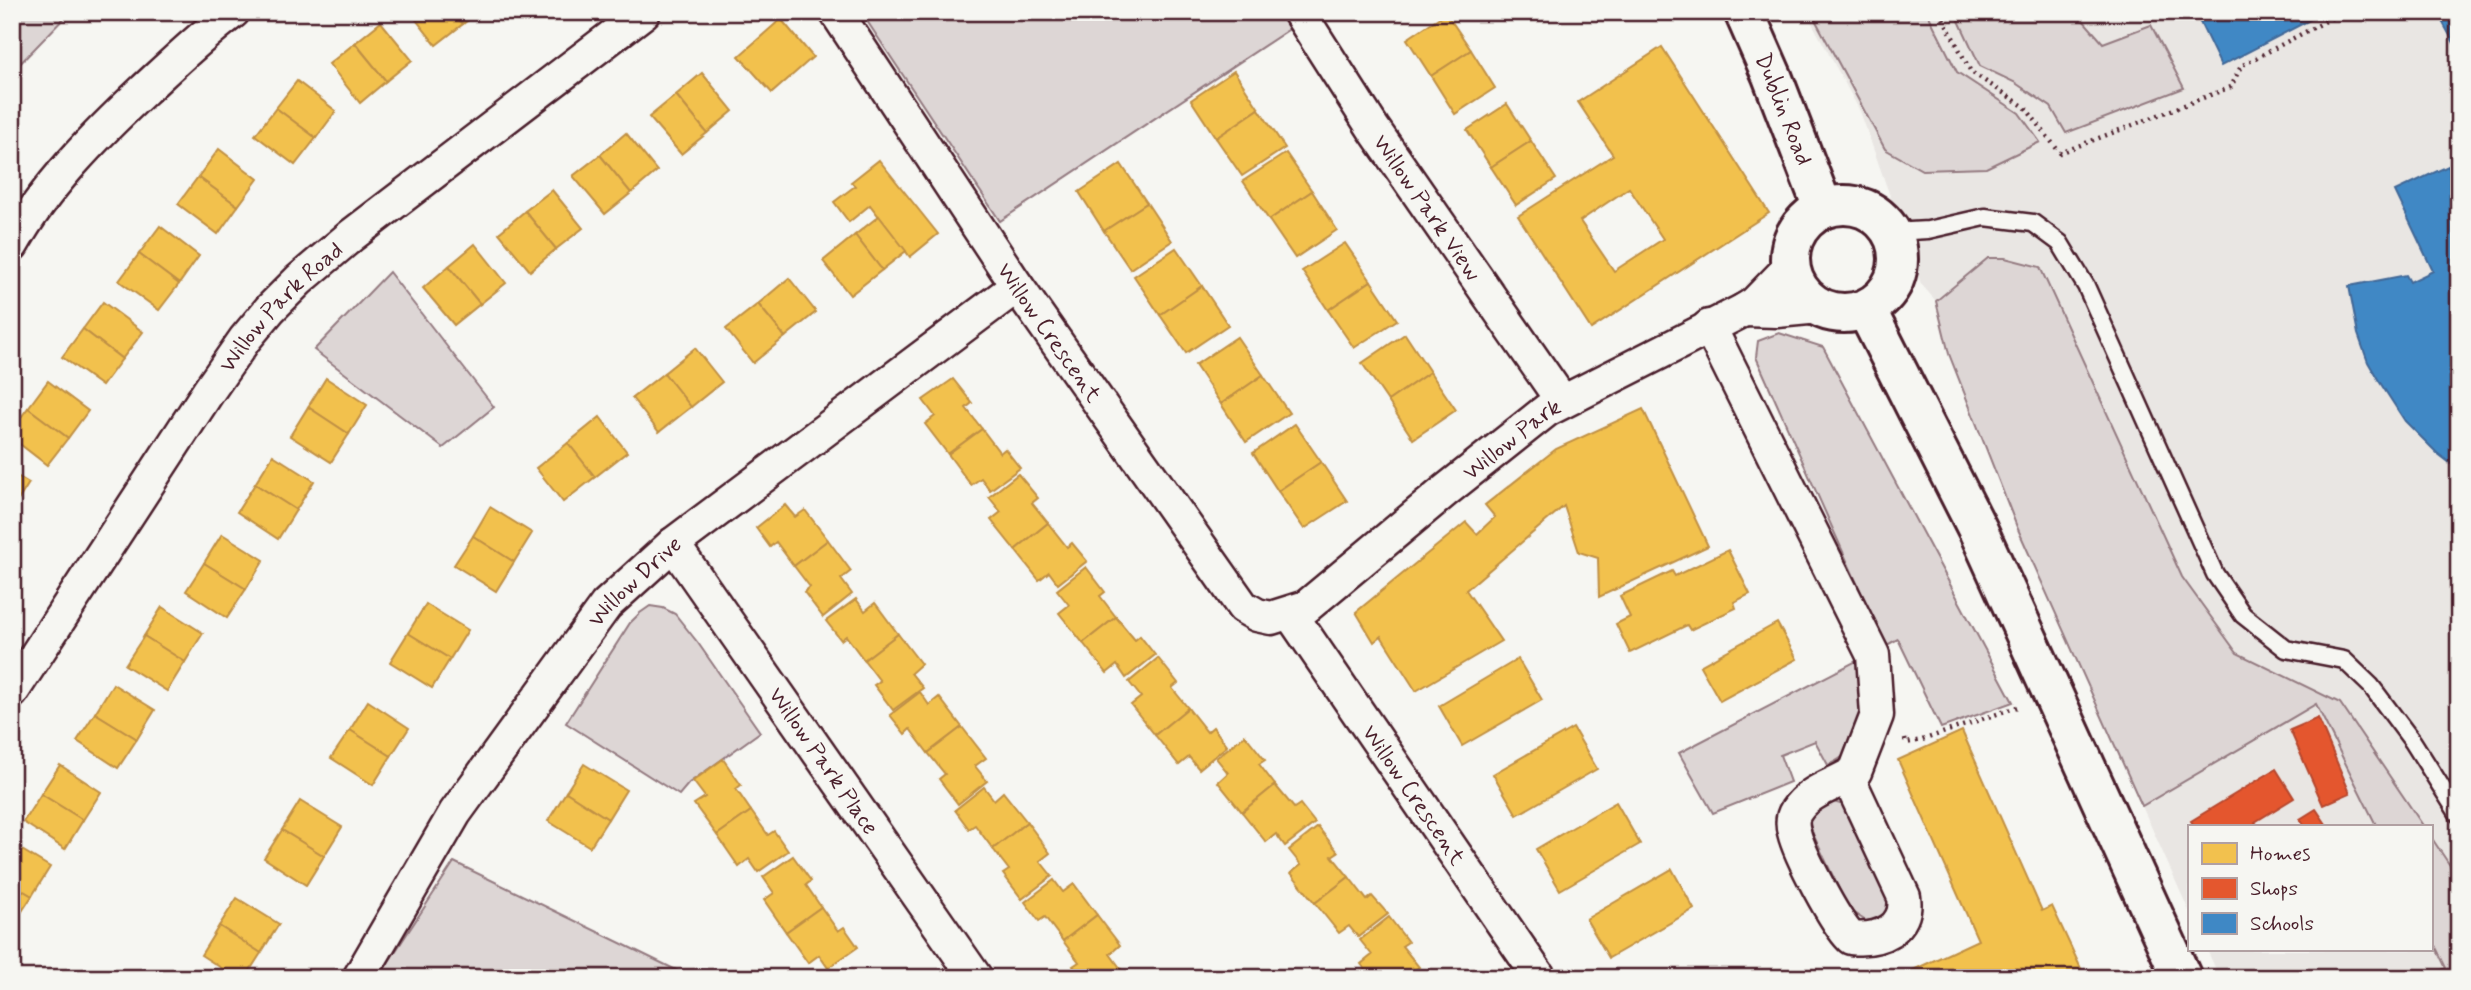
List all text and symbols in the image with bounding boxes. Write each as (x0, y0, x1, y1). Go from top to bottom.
street label: Dublin Road (1747, 49, 1818, 170)
street label: Willow Park View (1365, 129, 1487, 288)
street label: Willow Park Road (213, 236, 350, 379)
street label: Willow Crescent (989, 258, 1108, 409)
street label: Willow Park (1457, 392, 1566, 488)
street label: Willow Drive (582, 530, 688, 633)
street label: Willow Park Place (761, 682, 884, 841)
street label: Willow Crescent (1354, 720, 1472, 872)
legend (2188, 825, 2432, 951)
text: Homes (2250, 840, 2310, 868)
text: Shops (2250, 875, 2298, 903)
text: Schools (2250, 910, 2314, 938)

